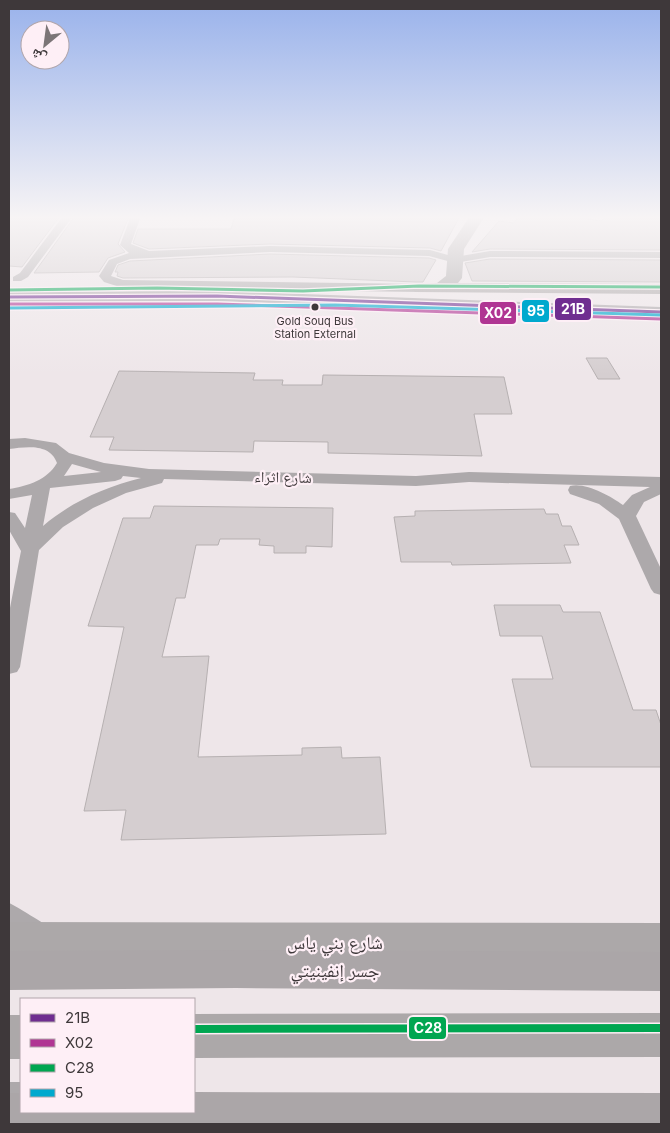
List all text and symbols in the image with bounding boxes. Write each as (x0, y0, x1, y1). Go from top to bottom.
north arrow (20, 20, 70, 70)
text: ش (28, 45, 50, 68)
line badge: 21B (554, 297, 592, 321)
line badge: 95 (521, 299, 550, 323)
text: 21B (561, 300, 585, 317)
line badge: X02 (479, 301, 517, 325)
marker: Gold Souq Bus Station External (310, 302, 320, 312)
text: 95 (527, 302, 545, 319)
text: X02 (484, 304, 512, 321)
place label: Gold Souq Bus Station External (274, 314, 356, 341)
street label: شارع اثراء (254, 467, 312, 488)
street label: شارع بني ياس (287, 932, 383, 957)
street label: جسر إنفينيتي (291, 960, 379, 985)
legend (20, 998, 195, 1113)
text: 21B (65, 1008, 90, 1027)
line badge: C28 (408, 1016, 447, 1040)
text: C28 (414, 1019, 442, 1036)
text: X02 (65, 1033, 93, 1052)
text: C28 (65, 1058, 94, 1077)
text: 95 (65, 1083, 83, 1102)

